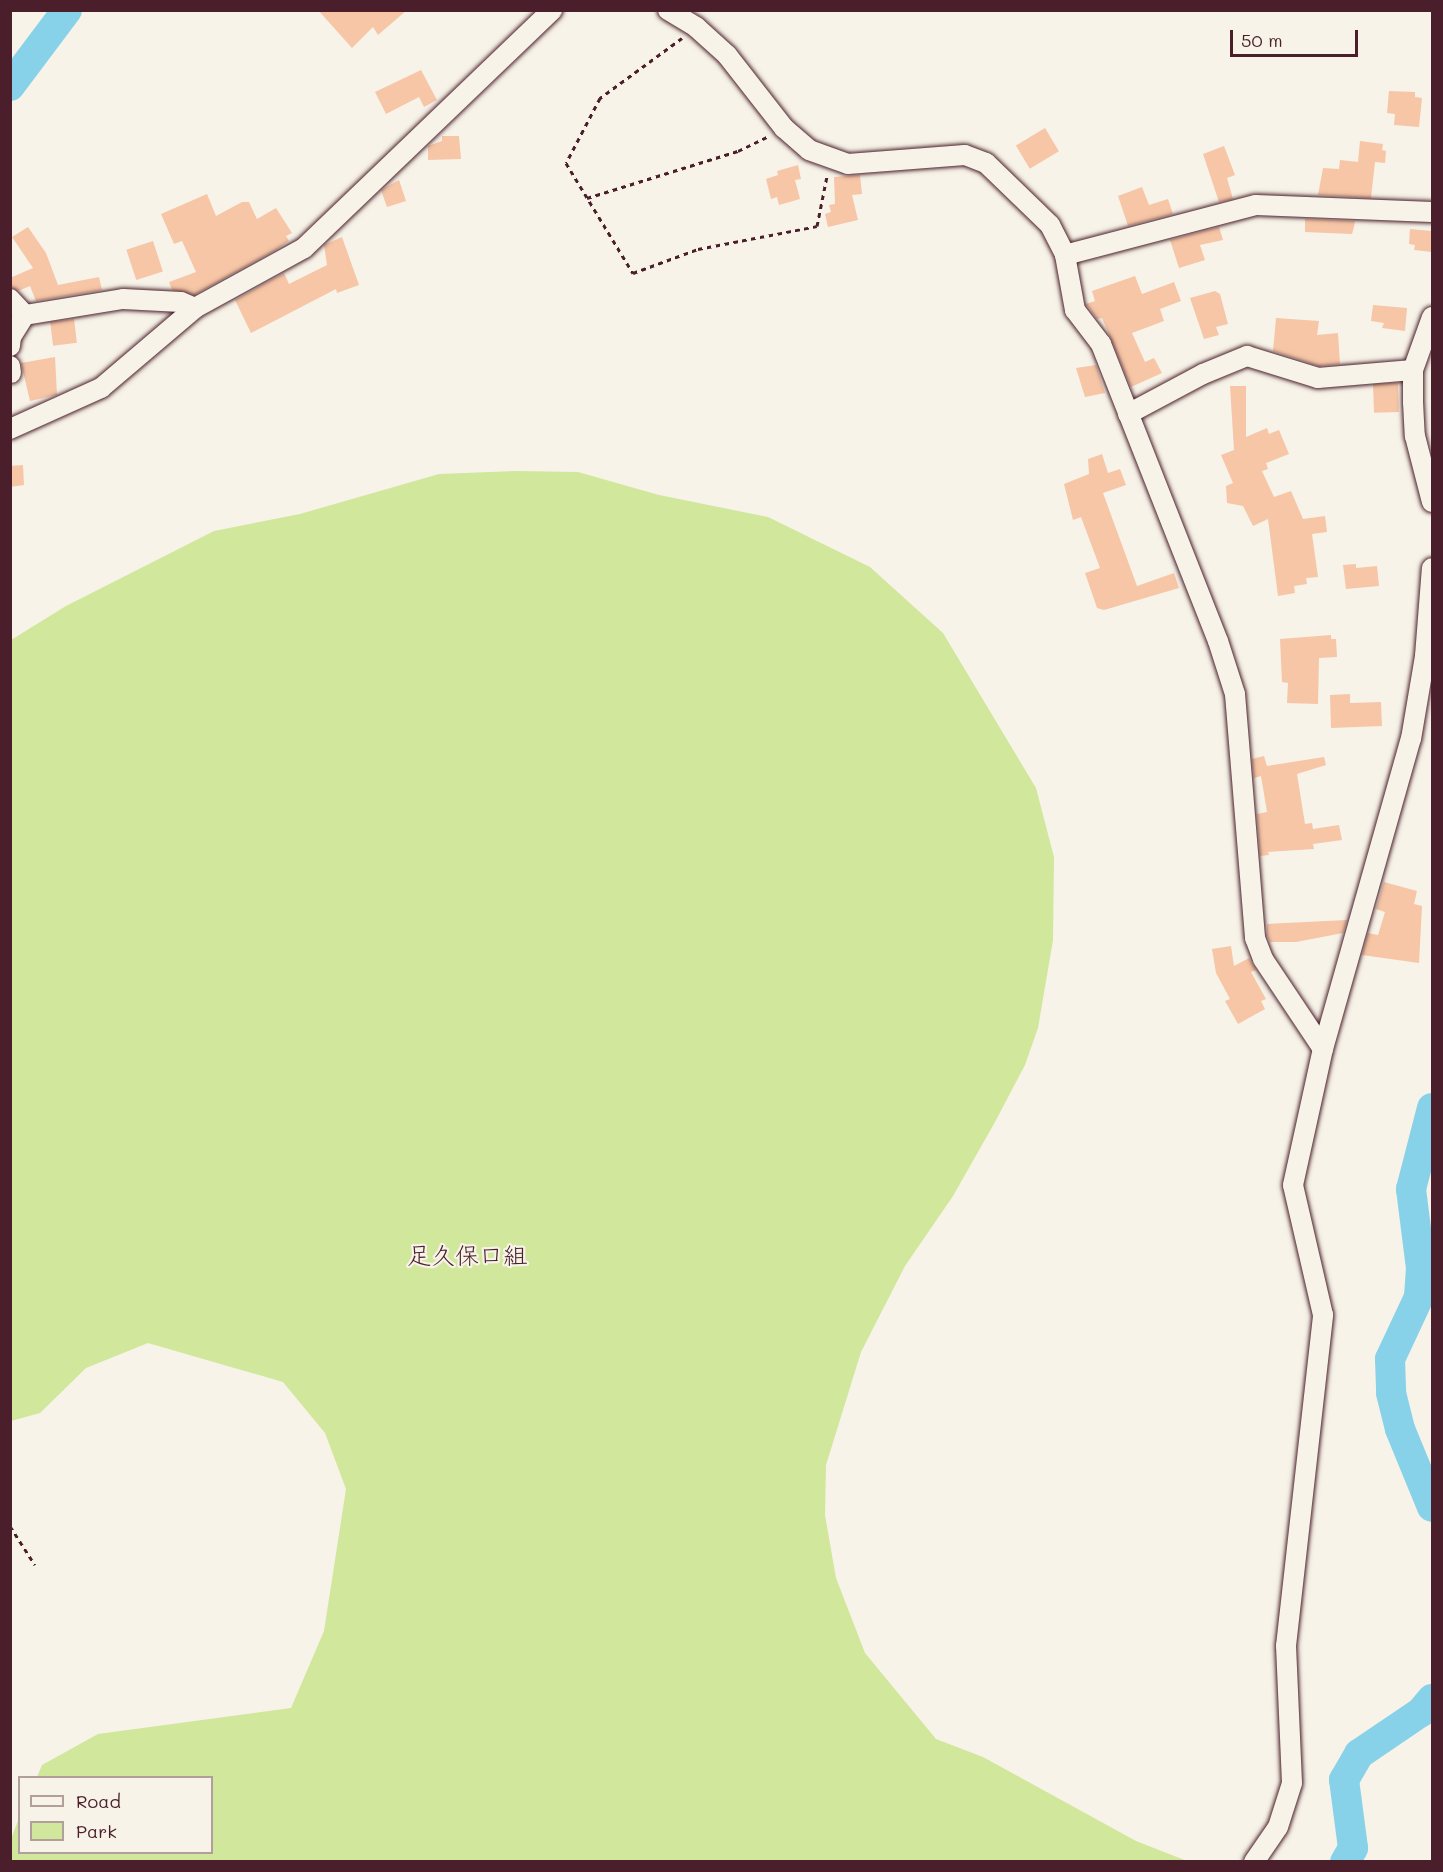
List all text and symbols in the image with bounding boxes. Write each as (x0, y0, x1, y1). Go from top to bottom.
scale bar (1233, 18, 1360, 56)
text: 50 m (1241, 28, 1283, 52)
district label: 足久保口組 (407, 1241, 527, 1269)
legend (18, 1776, 213, 1854)
text: Road (76, 1789, 121, 1813)
text: Park (76, 1819, 117, 1843)

